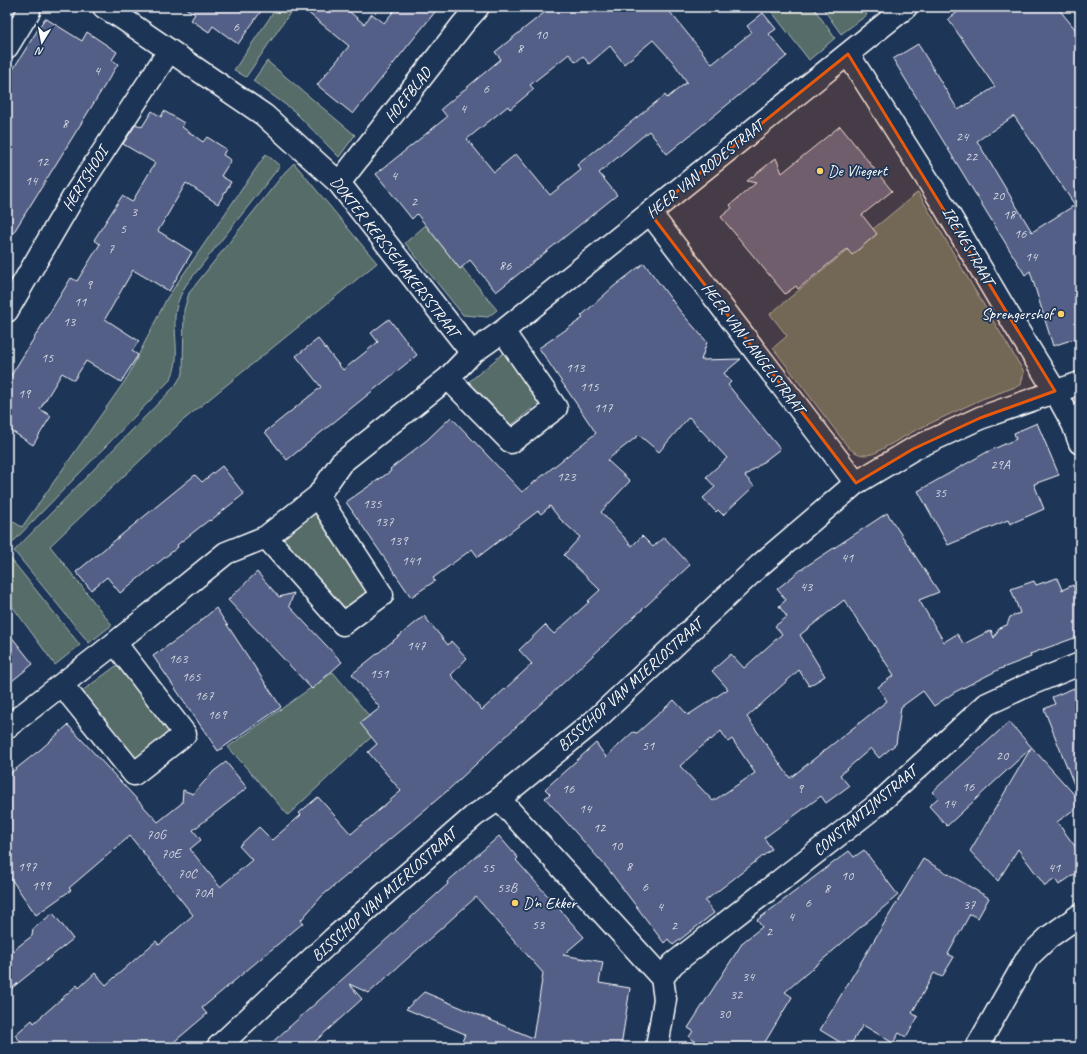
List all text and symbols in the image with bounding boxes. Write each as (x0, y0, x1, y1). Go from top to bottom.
house number: 6 (233, 18, 240, 35)
north arrow (22, 22, 62, 62)
house number: 10 (535, 26, 549, 43)
house number: 8 (517, 40, 525, 57)
text: N (34, 44, 45, 59)
house number: 4 (94, 62, 102, 79)
street label: HOEFBLAD (380, 62, 437, 127)
house number: 6 (483, 80, 490, 97)
house number: 4 (460, 100, 468, 117)
street label: HEER VAN RODESTRAAT (642, 113, 771, 223)
house number: 8 (62, 115, 70, 132)
house number: 24 (956, 128, 970, 145)
street label: HERTSHOOI (58, 140, 114, 215)
house number: 22 (965, 148, 979, 165)
house number: 12 (36, 153, 50, 170)
place label: De Vliegert (828, 161, 889, 181)
marker: De Vliegert (815, 166, 825, 176)
house number: 4 (391, 167, 399, 184)
house number: 14 (25, 172, 39, 189)
street label: DOKTER KERSSEMAKERSSTRAAT (326, 173, 466, 344)
house number: 20 (992, 187, 1006, 204)
house number: 2 (411, 193, 419, 210)
house number: 3 (131, 203, 139, 220)
street label: IRENESTRAAT (938, 203, 1001, 293)
house number: 18 (1003, 206, 1017, 223)
house number: 5 (120, 220, 127, 237)
house number: 16 (1014, 225, 1027, 242)
house number: 7 (108, 240, 115, 257)
house number: 14 (1025, 248, 1039, 265)
house number: 86 (499, 257, 512, 274)
house number: 9 (86, 276, 94, 293)
street label: HEER VAN LANGELSTRAAT (697, 279, 812, 421)
house number: 11 (74, 293, 87, 310)
place label: Sprengershof (981, 304, 1056, 324)
marker: Sprengershof (1056, 309, 1066, 319)
house number: 13 (63, 313, 77, 330)
house number: 15 (41, 349, 54, 366)
house number: 113 (566, 359, 586, 376)
house number: 115 (580, 378, 599, 395)
house number: 19 (18, 385, 32, 402)
house number: 117 (594, 399, 613, 416)
house number: 29A (990, 456, 1011, 473)
house number: 123 (557, 468, 577, 485)
house number: 35 (934, 484, 947, 501)
house number: 135 (363, 495, 382, 512)
house number: 137 (375, 513, 394, 530)
house number: 139 (389, 532, 409, 549)
house number: 41 (841, 549, 854, 566)
house number: 141 (402, 552, 421, 569)
house number: 43 (800, 578, 814, 595)
street label: BISSCHOP VAN MIERLOSTRAAT (553, 611, 710, 756)
house number: 147 (407, 637, 426, 654)
house number: 163 (169, 650, 189, 667)
house number: 151 (370, 665, 389, 682)
house number: 165 (182, 668, 201, 685)
house number: 167 (195, 687, 214, 704)
house number: 169 (208, 706, 228, 723)
house number: 51 (642, 737, 655, 754)
house number: 20 (996, 747, 1010, 764)
street label: CONSTANTIJNSTRAAT (809, 759, 925, 860)
house number: 16 (962, 778, 975, 795)
house number: 16 (562, 780, 575, 797)
house number: 9 (797, 780, 805, 797)
house number: 14 (943, 795, 957, 812)
house number: 14 (579, 800, 593, 817)
house number: 12 (593, 819, 607, 836)
street label: BISSCHOP VAN MIERLOSTRAAT (307, 821, 464, 966)
house number: 70G (146, 826, 168, 843)
house number: 10 (610, 837, 624, 854)
house number: 70E (161, 845, 183, 862)
house number: 197 (18, 858, 37, 875)
house number: 8 (626, 858, 634, 875)
house number: 55 (482, 859, 495, 876)
house number: 41 (1048, 859, 1061, 876)
house number: 70C (177, 865, 198, 882)
house number: 10 (841, 867, 855, 884)
house number: 199 (32, 877, 52, 894)
house number: 6 (642, 878, 649, 895)
house number: 53B (497, 879, 519, 896)
house number: 8 (824, 880, 832, 897)
house number: 70A (193, 884, 214, 901)
place label: D'n Ekker (523, 893, 579, 913)
house number: 6 (805, 894, 812, 911)
house number: 37 (963, 896, 976, 913)
marker: D'n Ekker (510, 898, 520, 908)
house number: 4 (657, 898, 665, 915)
house number: 4 (788, 908, 796, 925)
house number: 53 (532, 916, 546, 933)
house number: 2 (671, 917, 679, 934)
house number: 2 (766, 923, 774, 940)
house number: 34 (742, 968, 756, 985)
house number: 32 (730, 986, 744, 1003)
house number: 30 (718, 1005, 732, 1022)

